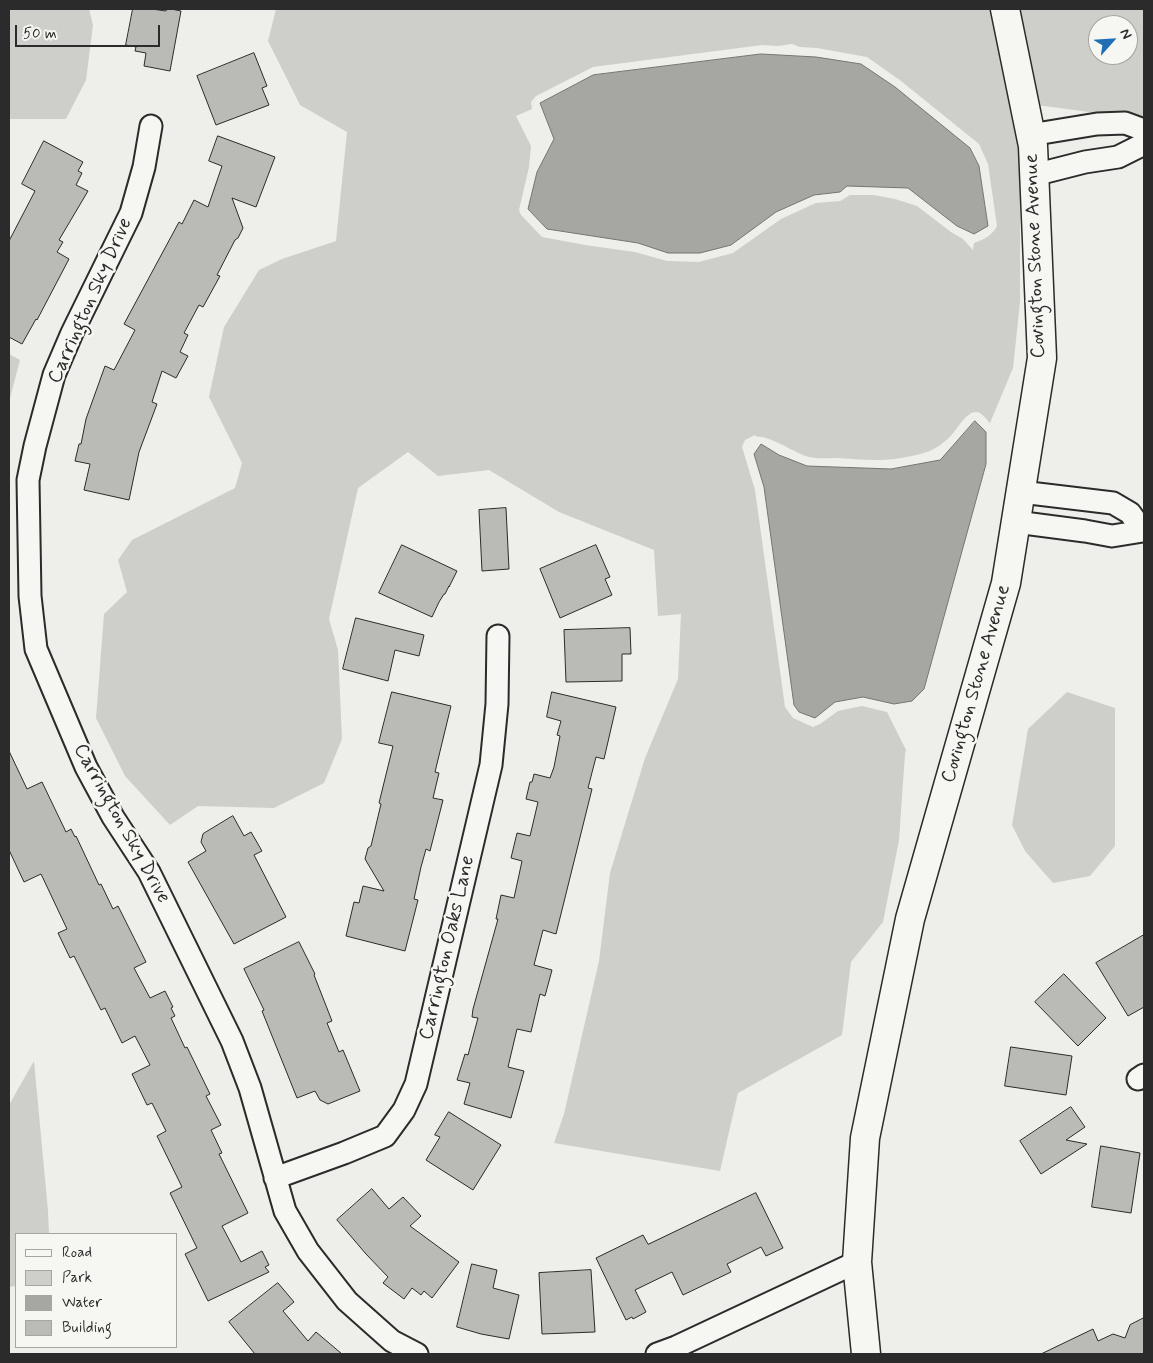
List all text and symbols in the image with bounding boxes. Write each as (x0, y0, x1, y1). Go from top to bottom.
scale bar (18, 15, 162, 47)
north arrow (1088, 15, 1138, 65)
text: 50 m (23, 24, 57, 44)
text: N (1115, 26, 1136, 42)
street label: Covington Stone Avenue (1020, 153, 1052, 359)
street label: Carrington Sky Drive (44, 214, 138, 388)
street label: Covington Stone Avenue (937, 582, 1017, 786)
street label: Carrington Sky Drive (67, 740, 175, 908)
street label: Carrington Oaks Lane (415, 853, 481, 1043)
legend (15, 1233, 178, 1348)
text: Road (62, 1243, 92, 1263)
text: Park (62, 1268, 92, 1288)
text: Water (62, 1293, 102, 1313)
text: Building (62, 1318, 112, 1338)

